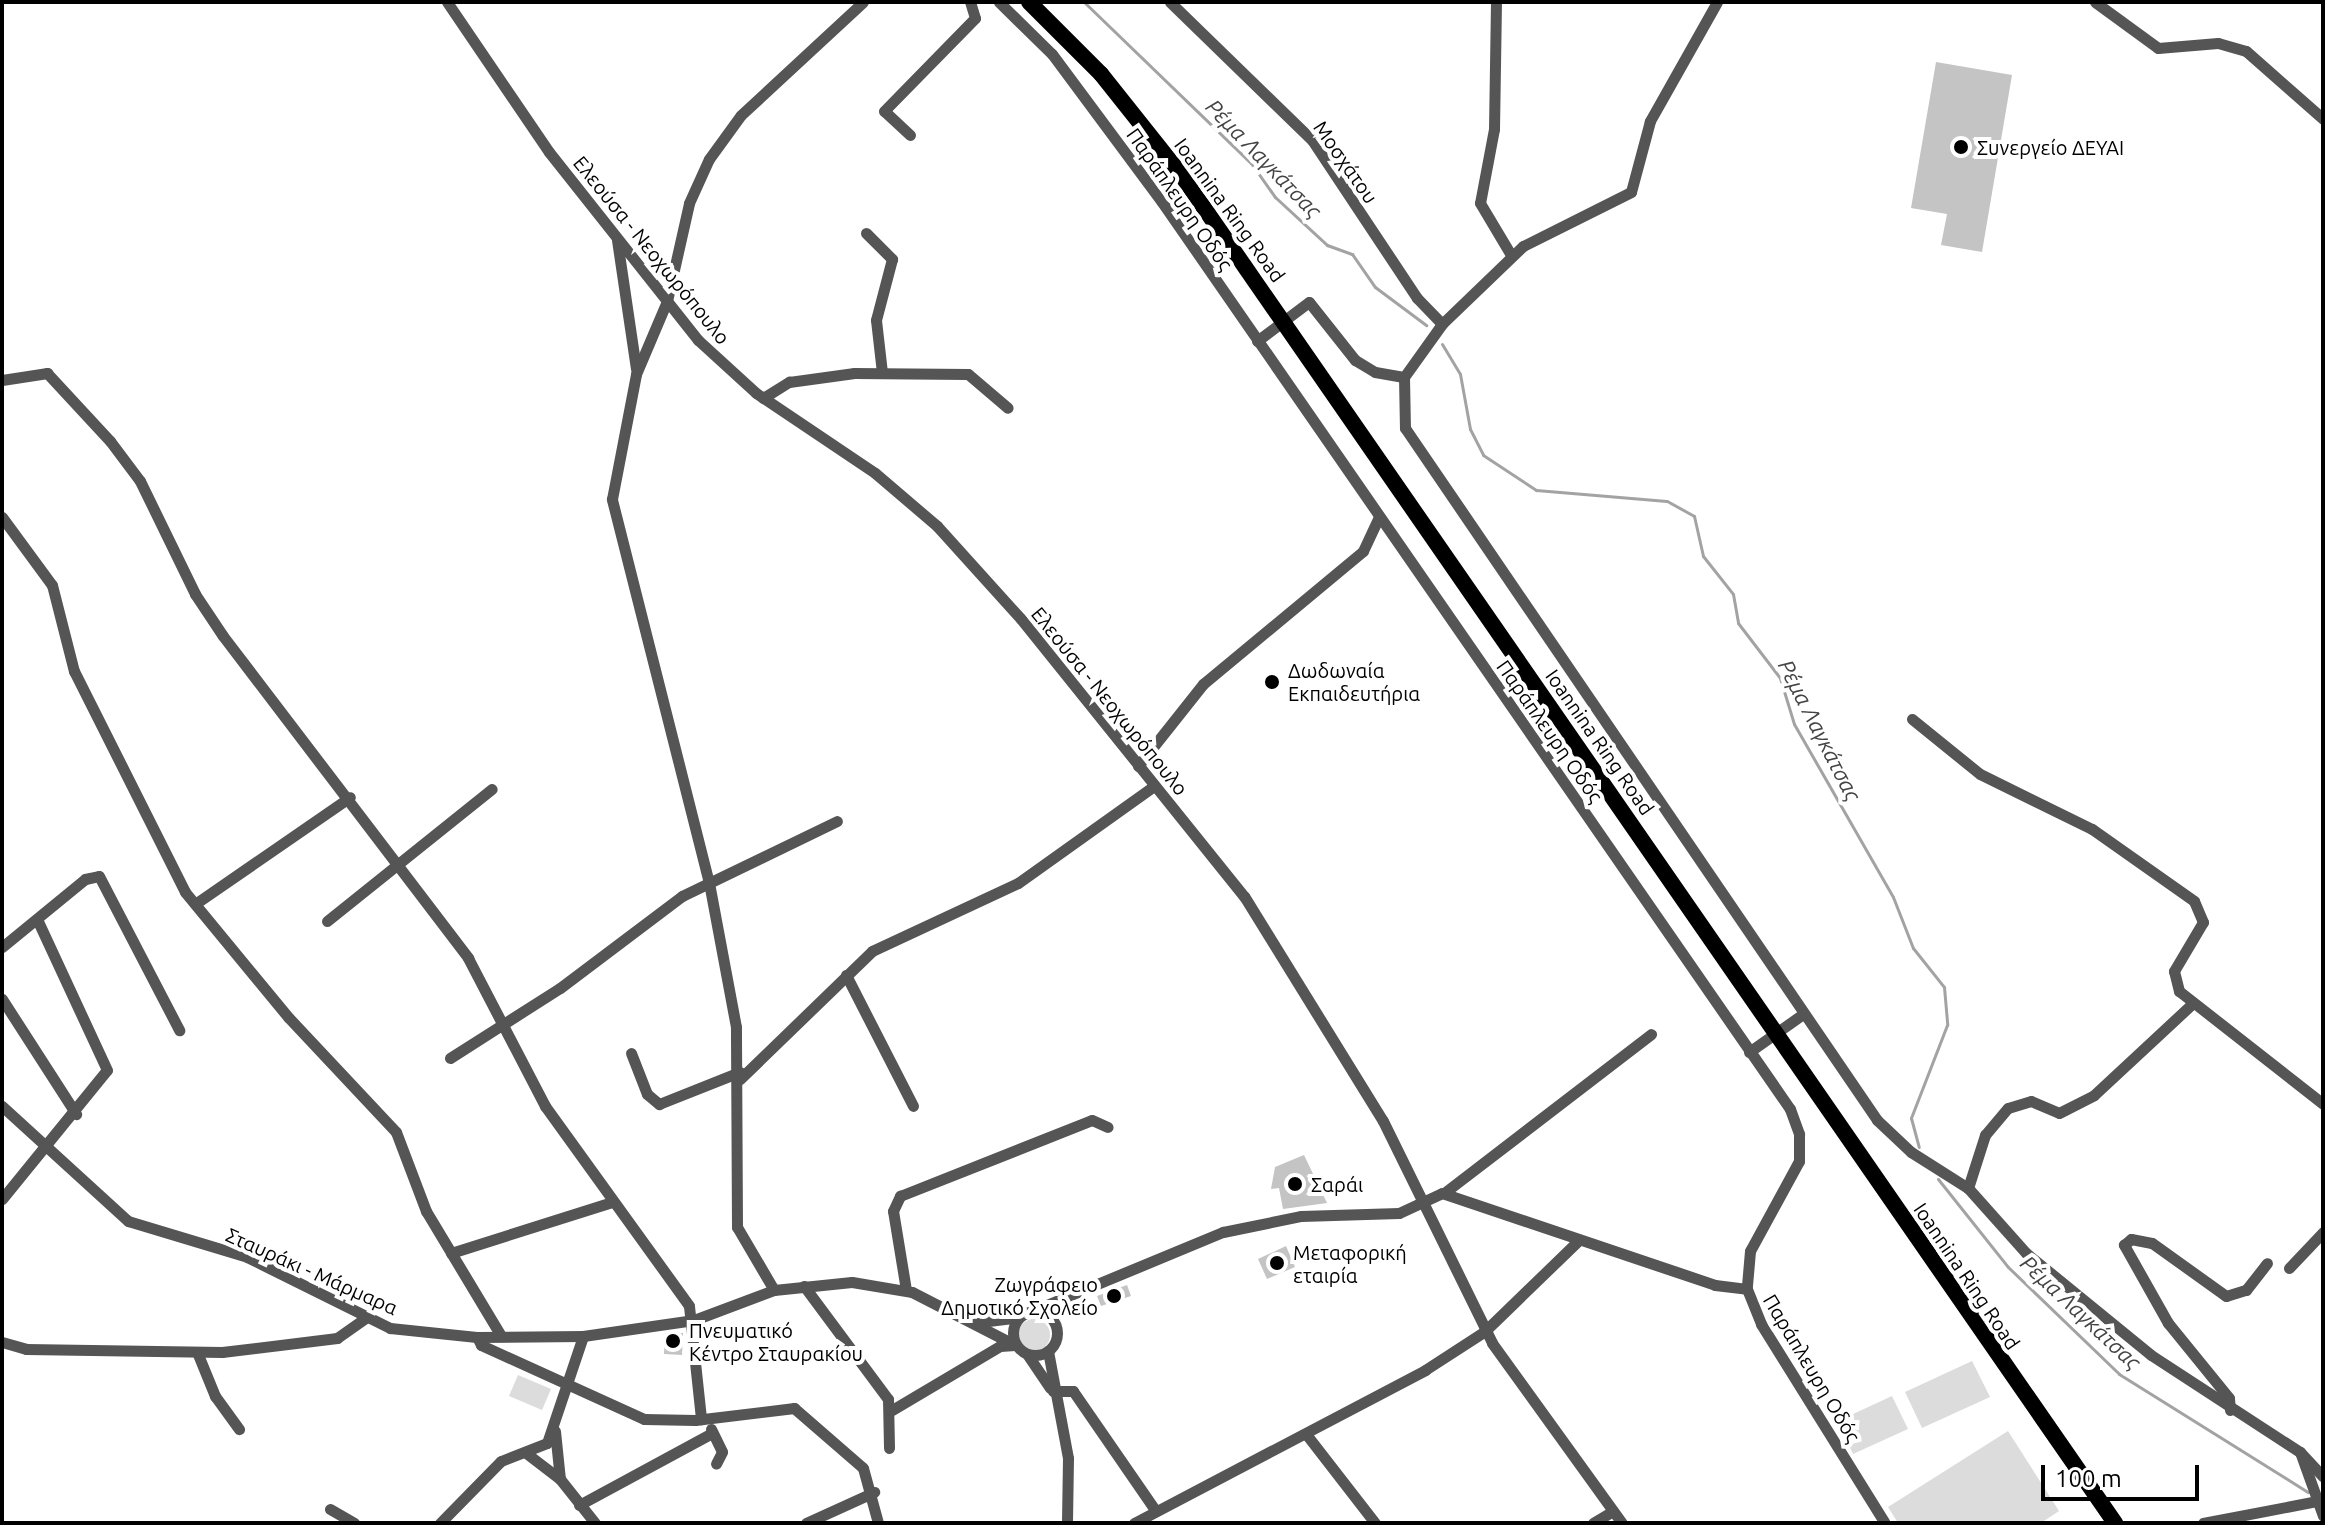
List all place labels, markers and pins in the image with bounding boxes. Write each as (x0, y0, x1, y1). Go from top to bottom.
place label: Συνεργείο ΔΕΥΑΙ (1977, 135, 2124, 159)
marker: Συνεργείο ΔΕΥΑΙ (1952, 138, 1970, 156)
place label: Δωδωναία Εκπαιδευτήρια (1288, 658, 1420, 705)
marker: Δωδωναία Εκπαιδευτήρια (1263, 673, 1281, 691)
place label: Σαράι (1311, 1172, 1363, 1196)
marker: Σαράι (1286, 1175, 1304, 1193)
place label: Μεταφορική εταιρία (1293, 1240, 1407, 1287)
marker: Μεταφορική εταιρία (1268, 1254, 1286, 1272)
place label: Ζωγράφειο Δημοτικό Σχολείο (941, 1272, 1098, 1319)
marker: Ζωγράφειο Δημοτικό Σχολείο (1105, 1287, 1123, 1305)
place label: Πνευματικό Κέντρο Σταυρακίου (689, 1318, 863, 1365)
marker: Πνευματικό Κέντρο Σταυρακίου (664, 1332, 682, 1350)

